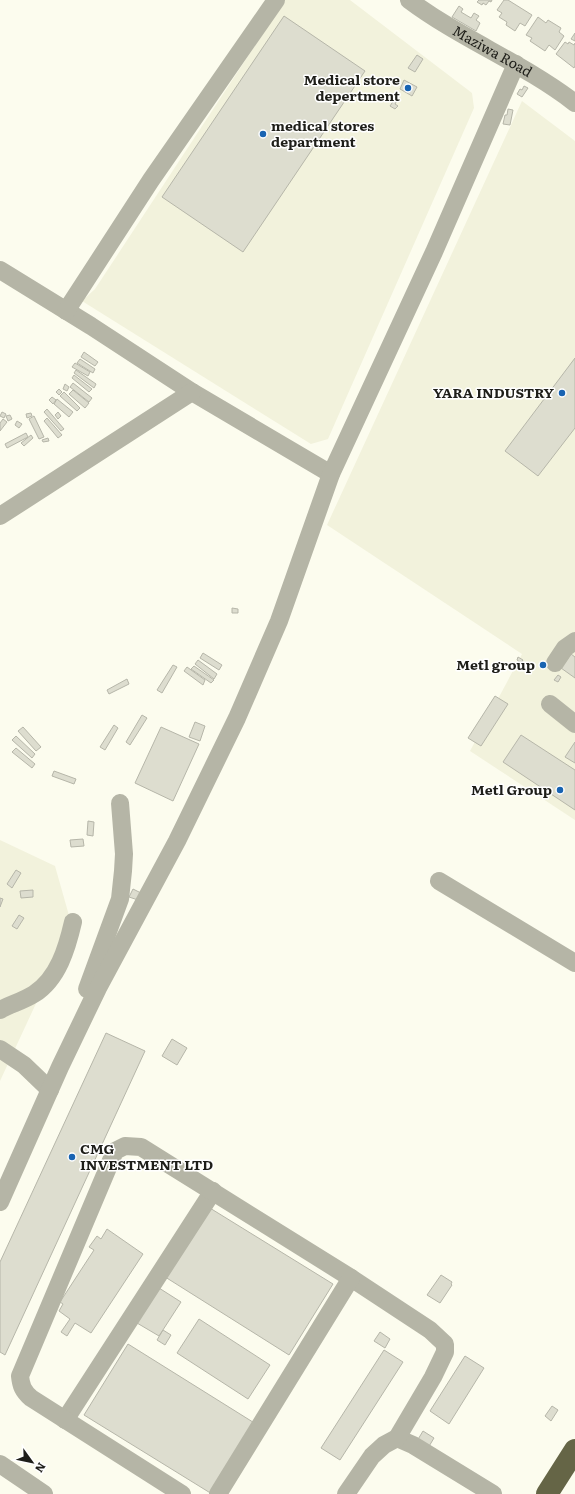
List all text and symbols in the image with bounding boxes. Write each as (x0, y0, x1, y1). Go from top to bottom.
street label: Maziwa Road (449, 20, 537, 81)
place label: Medical store depertment (304, 69, 401, 105)
marker: Medical store depertment (403, 83, 413, 93)
place label: medical stores department (271, 115, 374, 151)
marker: medical stores department (258, 129, 268, 139)
place label: YARA INDUSTRY (433, 382, 555, 402)
marker: YARA INDUSTRY (557, 388, 567, 398)
place label: Metl group (456, 654, 535, 674)
marker: Metl group (538, 660, 548, 670)
place label: Metl Group (471, 779, 552, 799)
marker: Metl Group (555, 785, 565, 795)
place label: CMG INVESTMENT LTD (80, 1138, 213, 1174)
marker: CMG INVESTMENT LTD (67, 1152, 77, 1162)
north arrow (12, 1442, 52, 1482)
text: N (32, 1460, 50, 1476)

